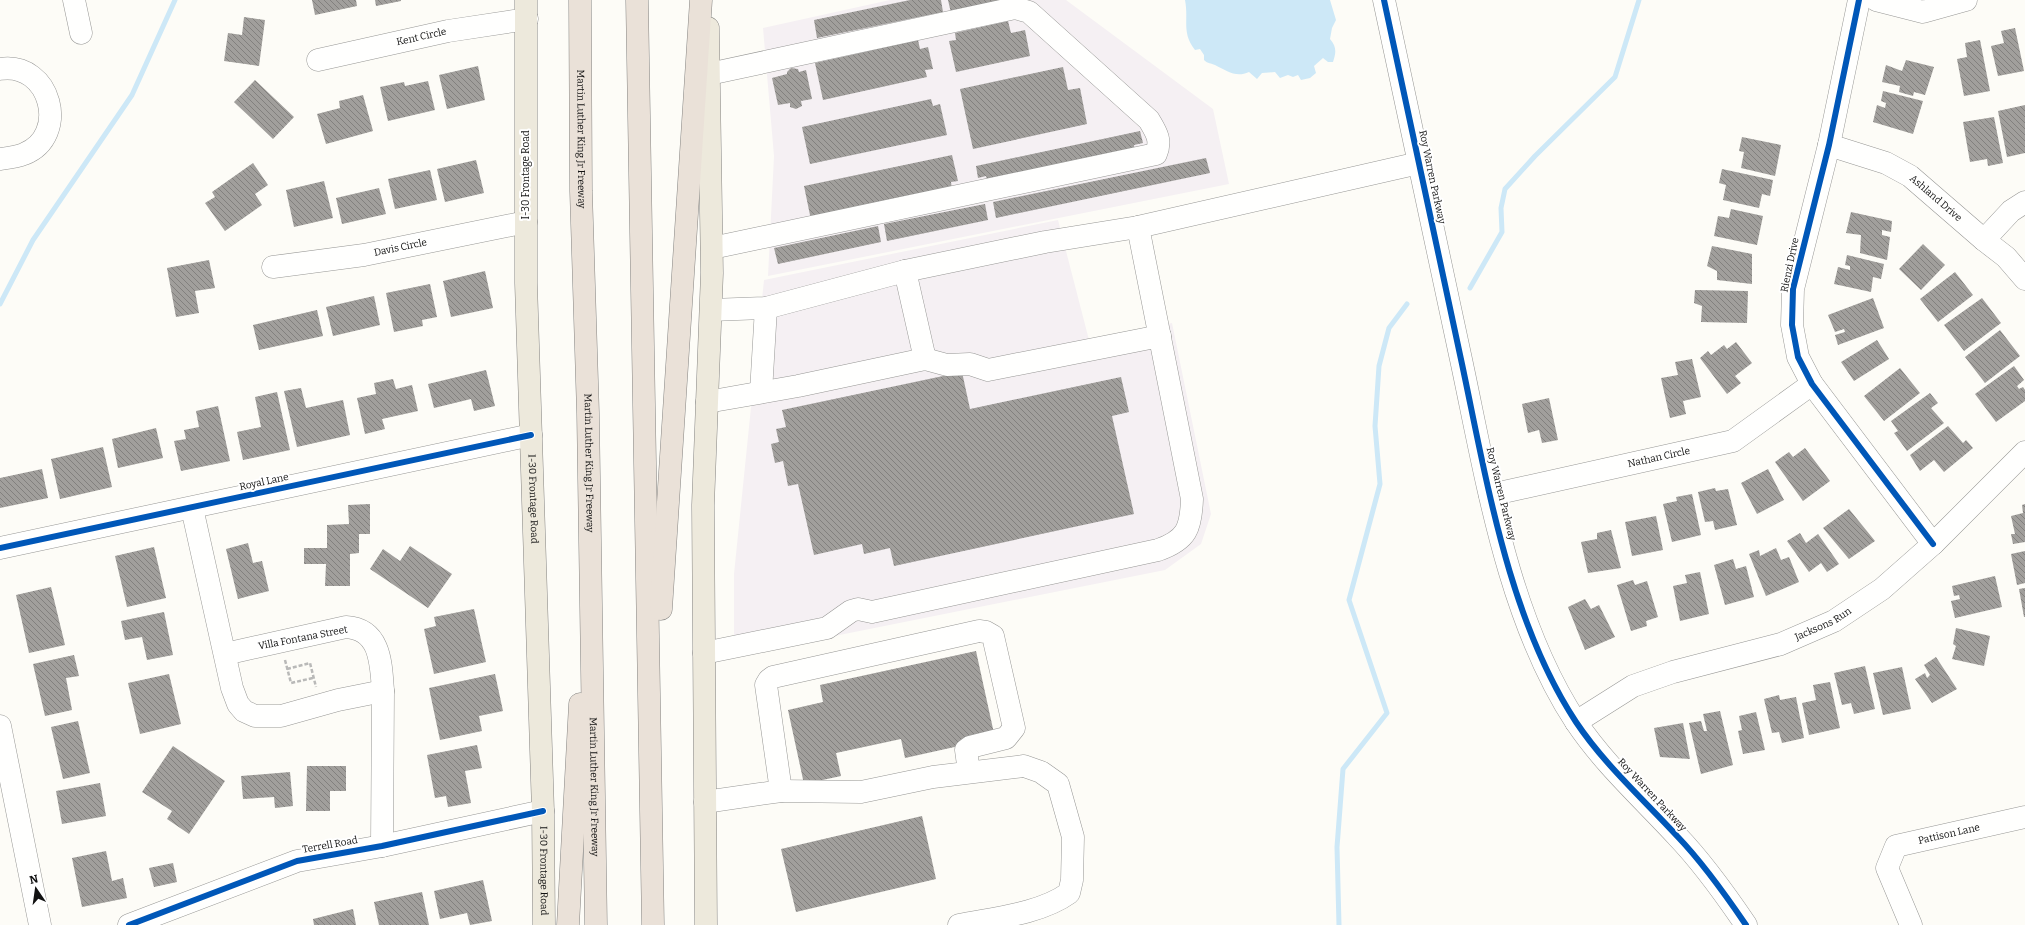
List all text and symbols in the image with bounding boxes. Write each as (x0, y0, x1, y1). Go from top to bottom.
street label: Kent Circle (395, 26, 448, 48)
street label: Martin Luther King Jr Freeway (574, 69, 588, 209)
street label: Roy Warren Parkway (1416, 129, 1448, 226)
street label: I-30 Frontage Road (520, 130, 532, 220)
street label: Ashland Drive (1907, 172, 1964, 224)
street label: Davis Circle (373, 236, 428, 259)
street label: Rienzi Drive (1778, 237, 1802, 293)
street label: Martin Luther King Jr Freeway (581, 393, 596, 533)
street label: Nathan Circle (1627, 445, 1691, 470)
street label: Roy Warren Parkway (1484, 446, 1519, 542)
street label: I-30 Frontage Road (526, 454, 540, 544)
street label: Royal Lane (238, 471, 290, 493)
street label: Jacksons Run (1792, 605, 1854, 644)
street label: Villa Fontana Street (257, 623, 349, 653)
street label: Martin Luther King Jr Freeway (587, 717, 601, 857)
street label: Roy Warren Parkway (1615, 756, 1689, 835)
street label: Pattison Lane (1917, 821, 1981, 847)
street label: I-30 Frontage Road (537, 826, 550, 915)
street label: Terrell Road (301, 834, 359, 856)
north arrow (16, 869, 56, 909)
text: N (28, 872, 40, 887)

